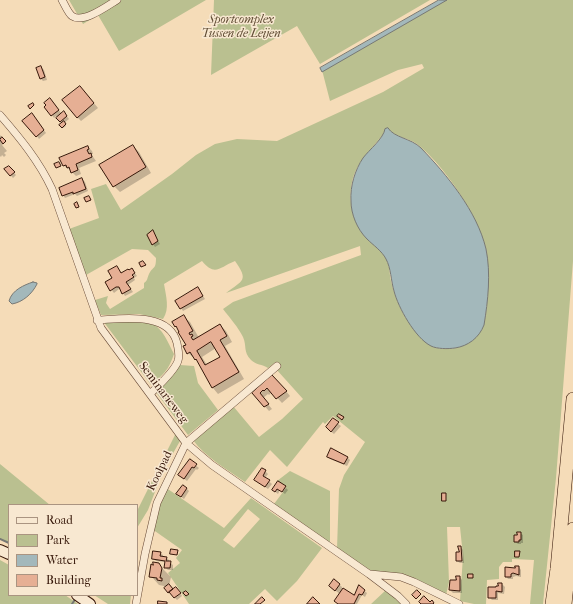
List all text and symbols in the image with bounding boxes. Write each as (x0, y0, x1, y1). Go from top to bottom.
park label: Sportcomplex Tussen de Leijen (201, 13, 281, 41)
street label: Seminarieweg (135, 359, 191, 427)
street label: Koolpad (144, 449, 176, 493)
legend (8, 504, 138, 596)
text: Road (46, 513, 73, 527)
text: Park (46, 533, 70, 547)
text: Water (46, 553, 78, 567)
text: Building (46, 573, 91, 587)

